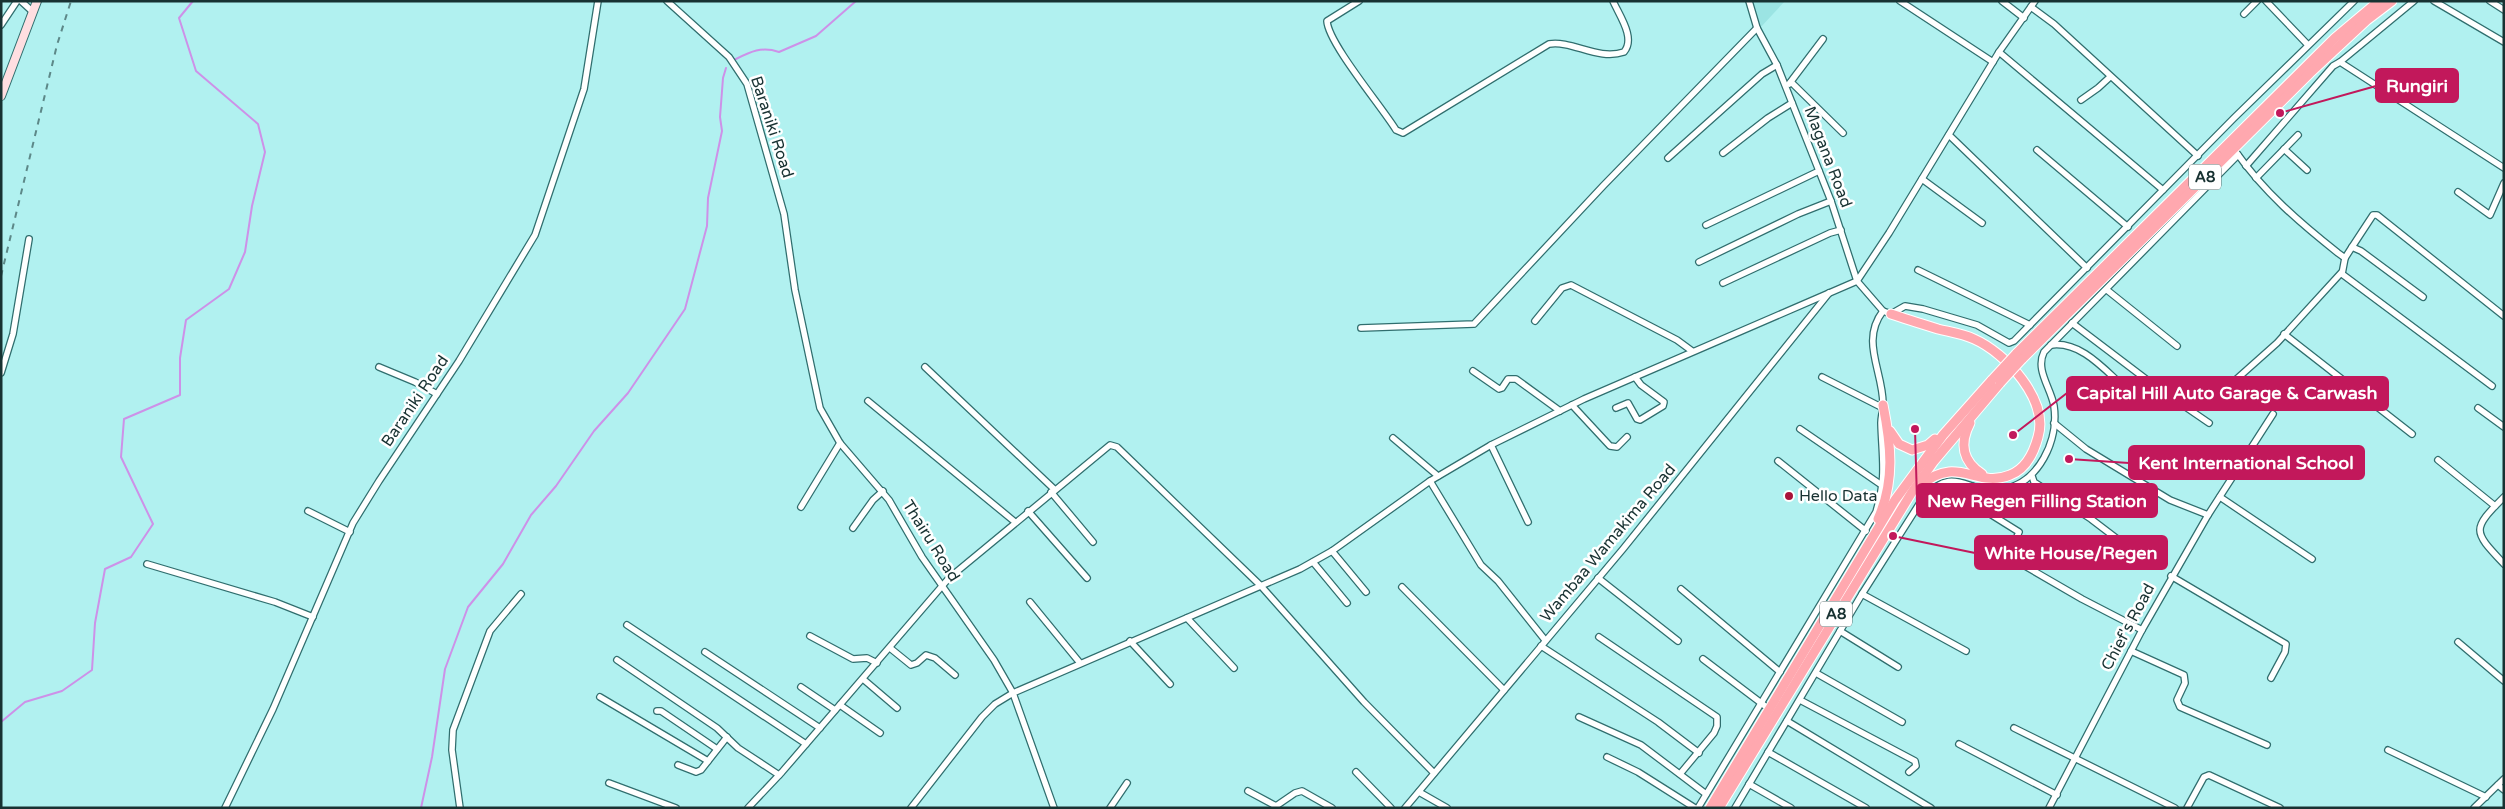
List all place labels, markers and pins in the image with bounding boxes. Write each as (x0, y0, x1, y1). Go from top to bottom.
callout: Rungiri (2376, 69, 2458, 102)
callout: Capital Hill Auto Garage & Carwash (2067, 377, 2388, 410)
callout: Kent International School (2129, 446, 2364, 479)
callout: New Regen Filling Station (1917, 484, 2157, 517)
place label: Hello Data (1799, 486, 1878, 506)
marker: Hello Data (1783, 490, 1795, 502)
callout: White House/Regen (1975, 536, 2167, 569)

